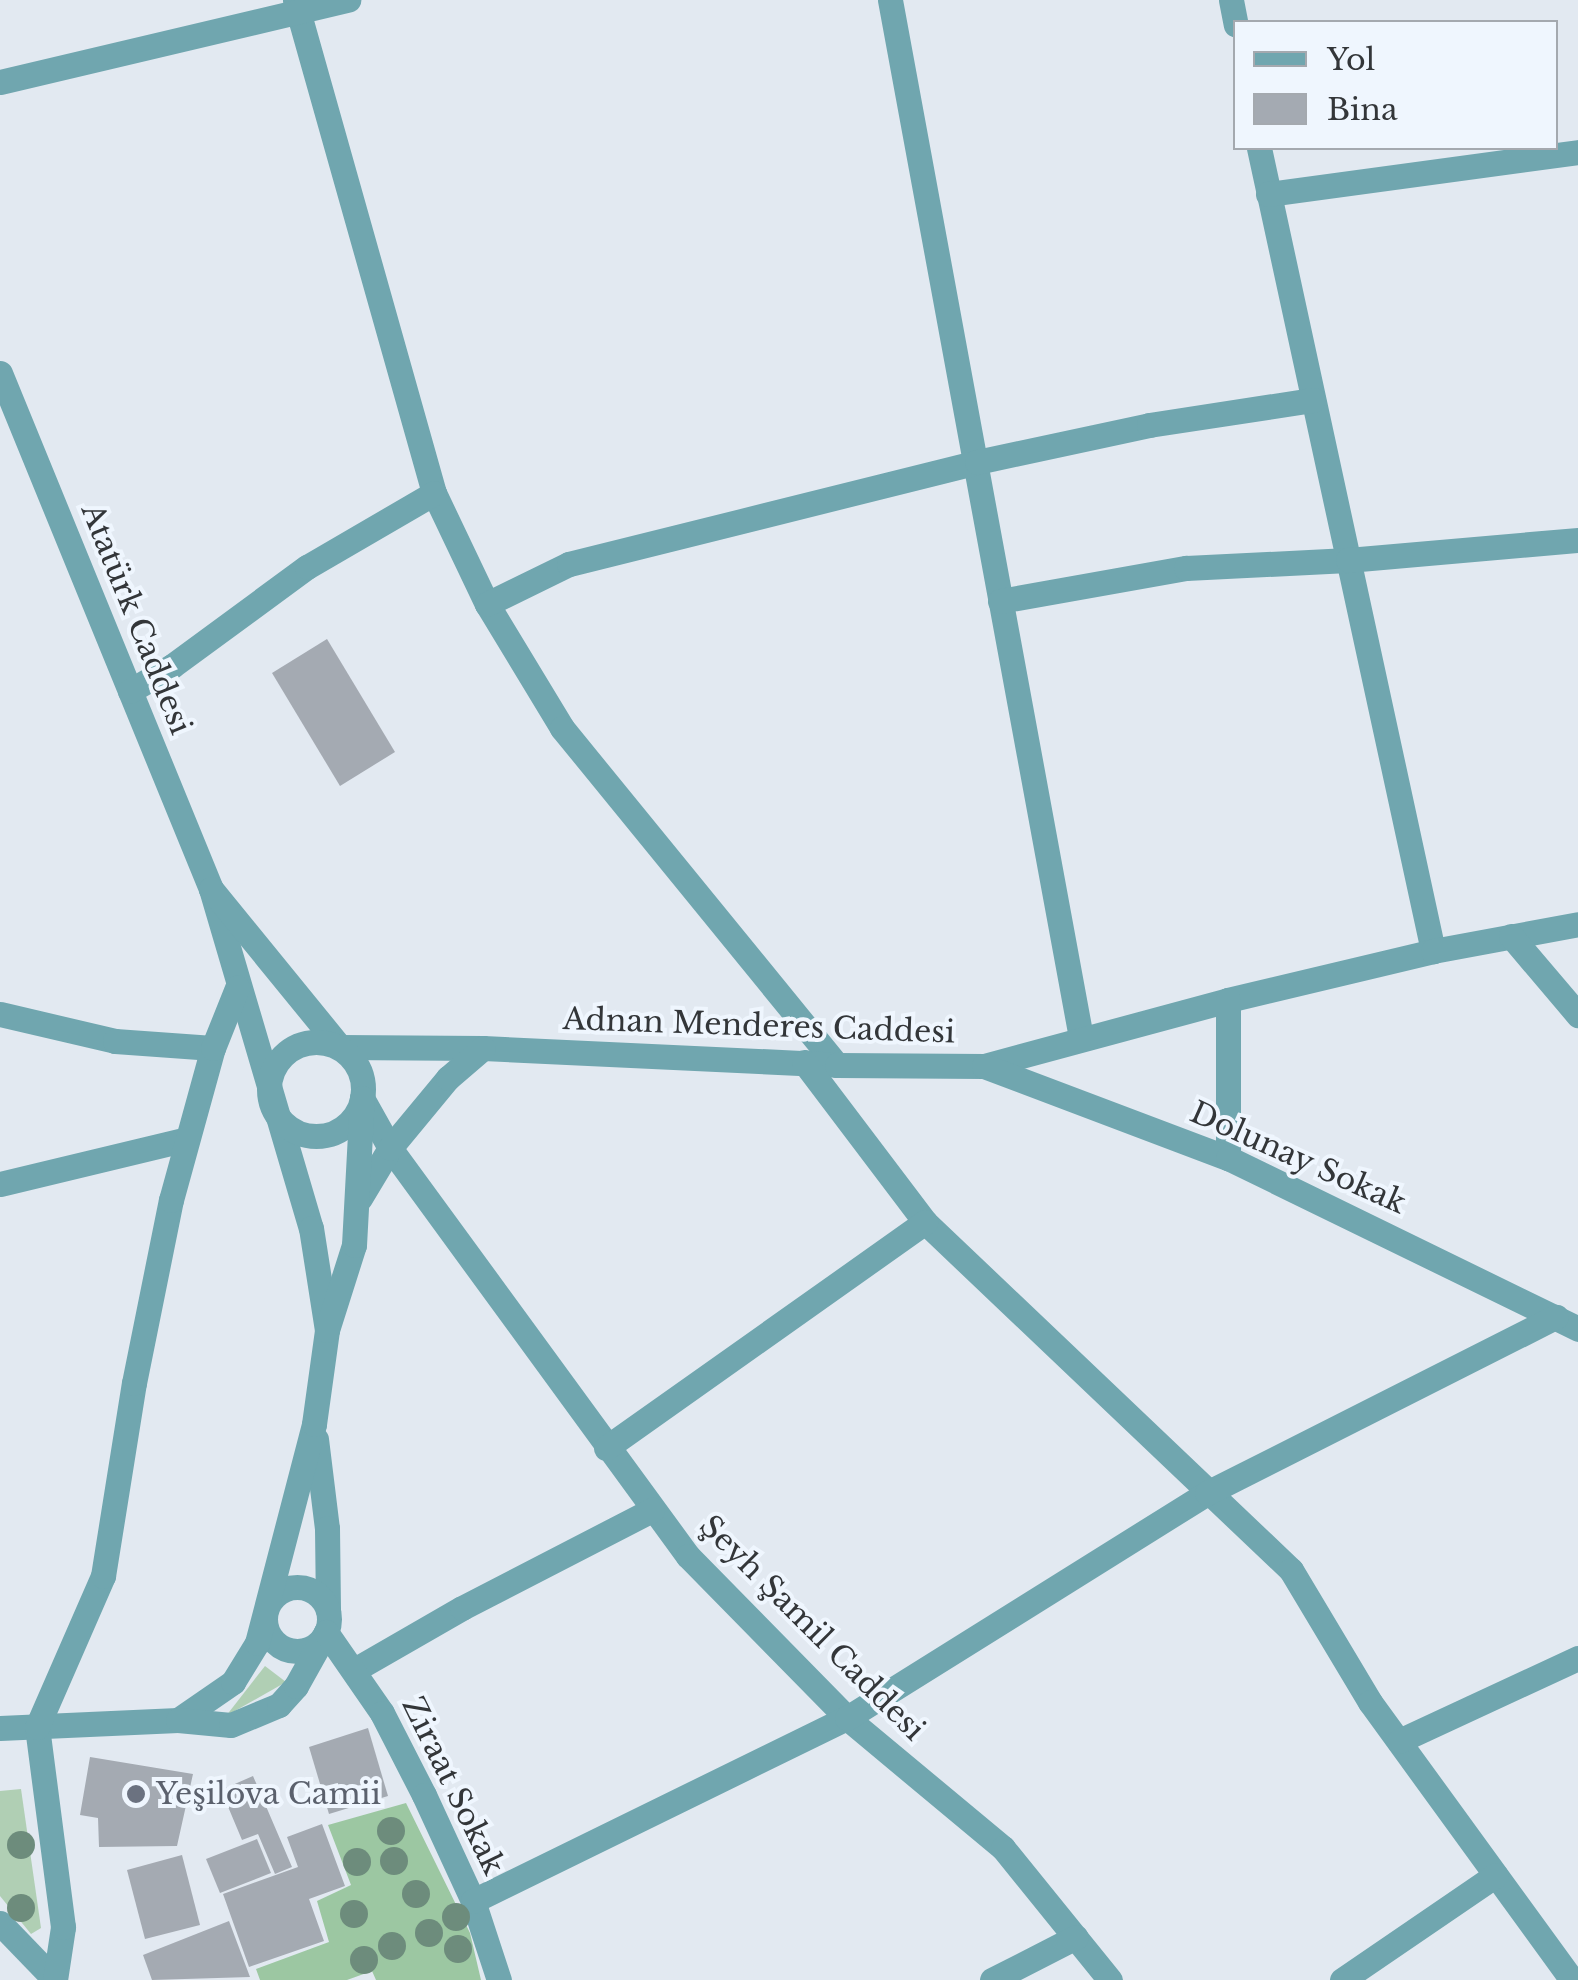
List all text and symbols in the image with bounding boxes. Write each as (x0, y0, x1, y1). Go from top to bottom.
legend (1233, 20, 1558, 150)
text: Yol (1327, 41, 1375, 78)
text: Bina (1327, 91, 1398, 128)
street label: Atatürk Caddesi (73, 498, 199, 740)
street label: Adnan Menderes Caddesi (562, 1001, 956, 1051)
street label: Dolunay Sokak (1184, 1094, 1412, 1222)
street label: Şeyh Şamil Caddesi (692, 1508, 932, 1748)
street label: Ziraat Sokak (394, 1691, 512, 1881)
place label: Yeşilova Camii (156, 1776, 381, 1812)
marker: Yeşilova Camii (125, 1783, 147, 1805)

